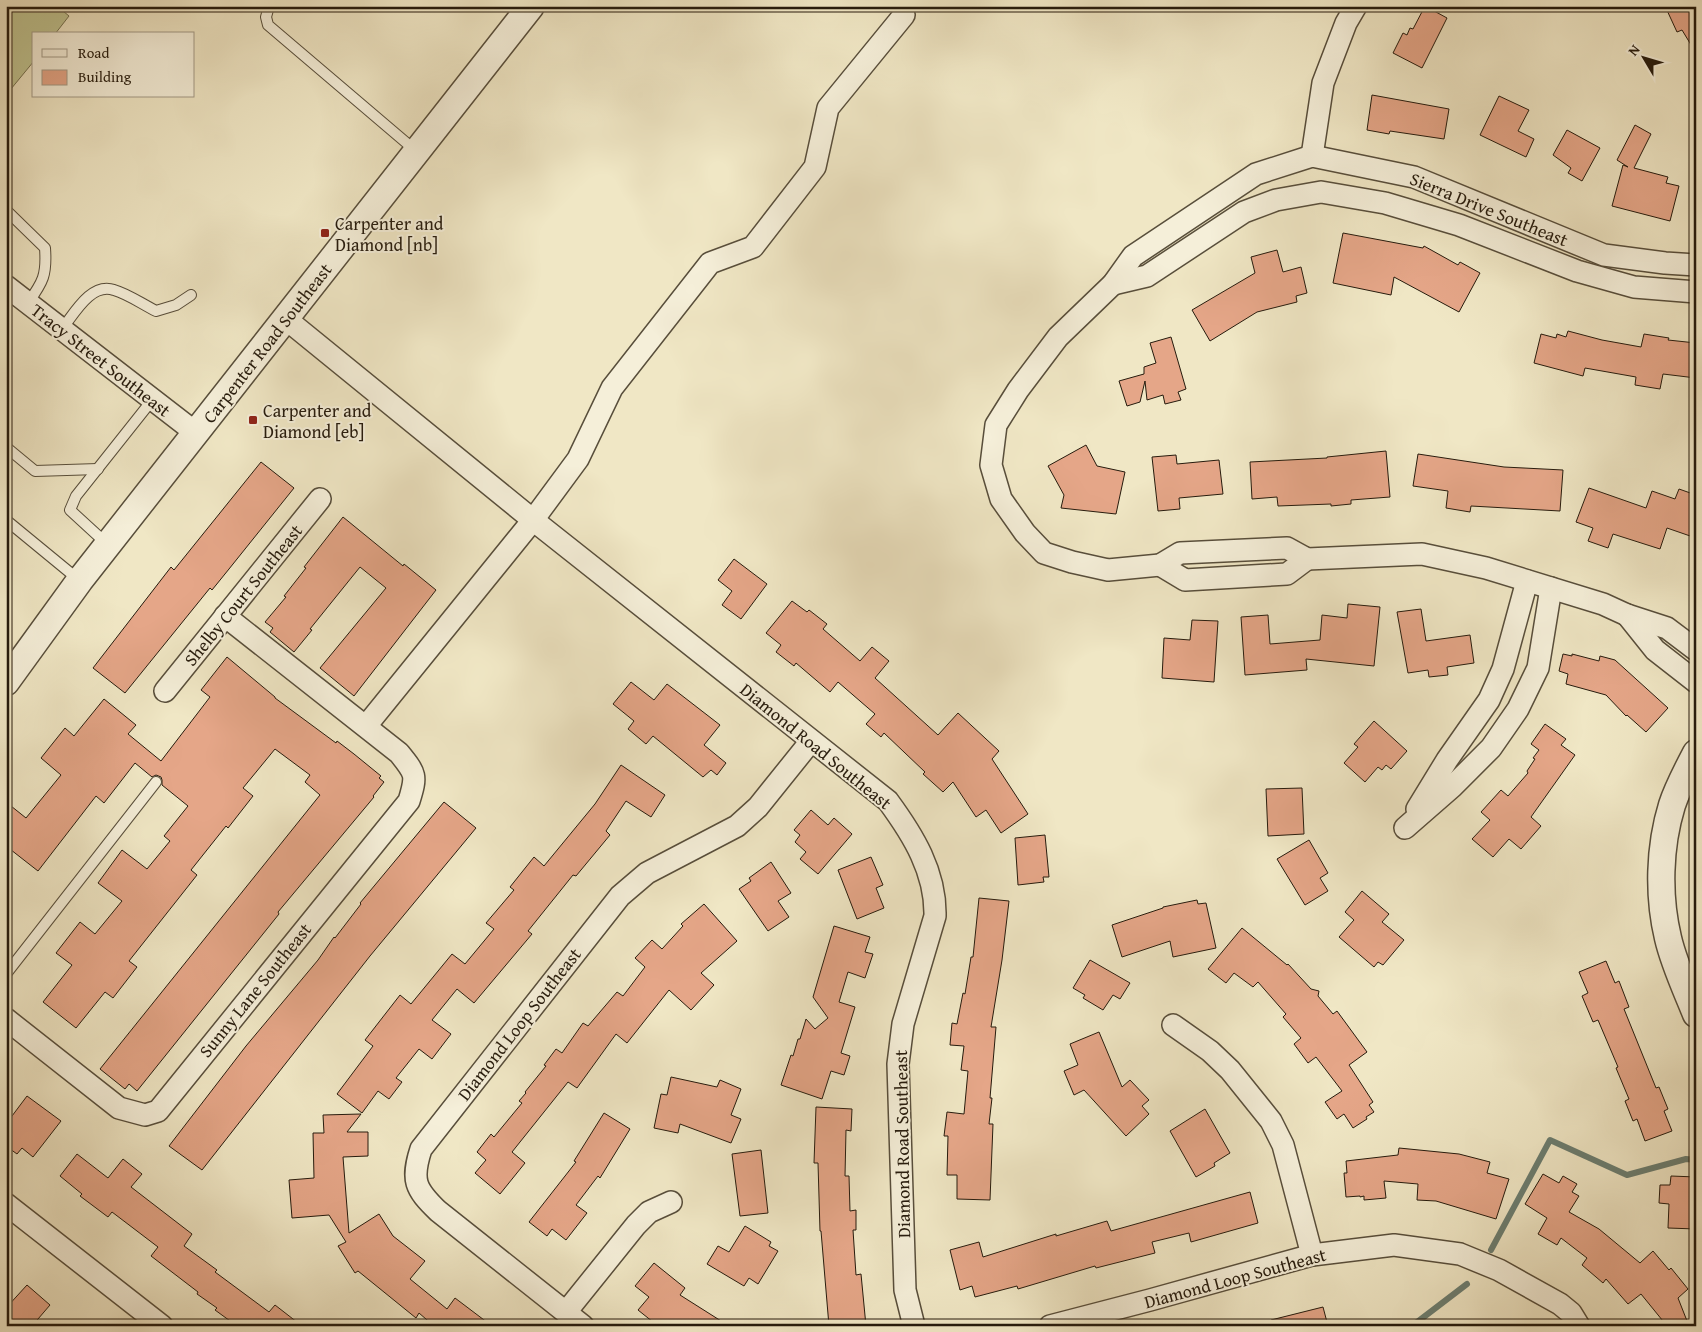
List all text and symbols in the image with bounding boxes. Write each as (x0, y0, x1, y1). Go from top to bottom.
legend (32, 32, 195, 98)
north arrow (1620, 32, 1670, 82)
text: N (1623, 40, 1645, 60)
text: Road (78, 42, 109, 63)
text: Building (78, 66, 132, 87)
street label: Sierra Drive Southeast (1406, 165, 1573, 253)
place label: Carpenter and Diamond [nb] (335, 210, 444, 258)
marker: Carpenter and Diamond [nb] (319, 227, 331, 239)
street label: Carpenter Road Southeast (196, 257, 338, 429)
street label: Tracy Street Southeast (25, 297, 177, 424)
place label: Carpenter and Diamond [eb] (263, 397, 372, 445)
marker: Carpenter and Diamond [eb] (247, 414, 259, 426)
street label: Shelby Court Southeast (177, 518, 309, 672)
street label: Diamond Road Southeast (734, 676, 898, 816)
street label: Sunny Lane Southeast (192, 916, 318, 1063)
street label: Diamond Loop Southeast (451, 941, 588, 1106)
street label: Diamond Road Southeast (887, 1049, 917, 1238)
street label: Diamond Loop Southeast (1141, 1241, 1330, 1315)

